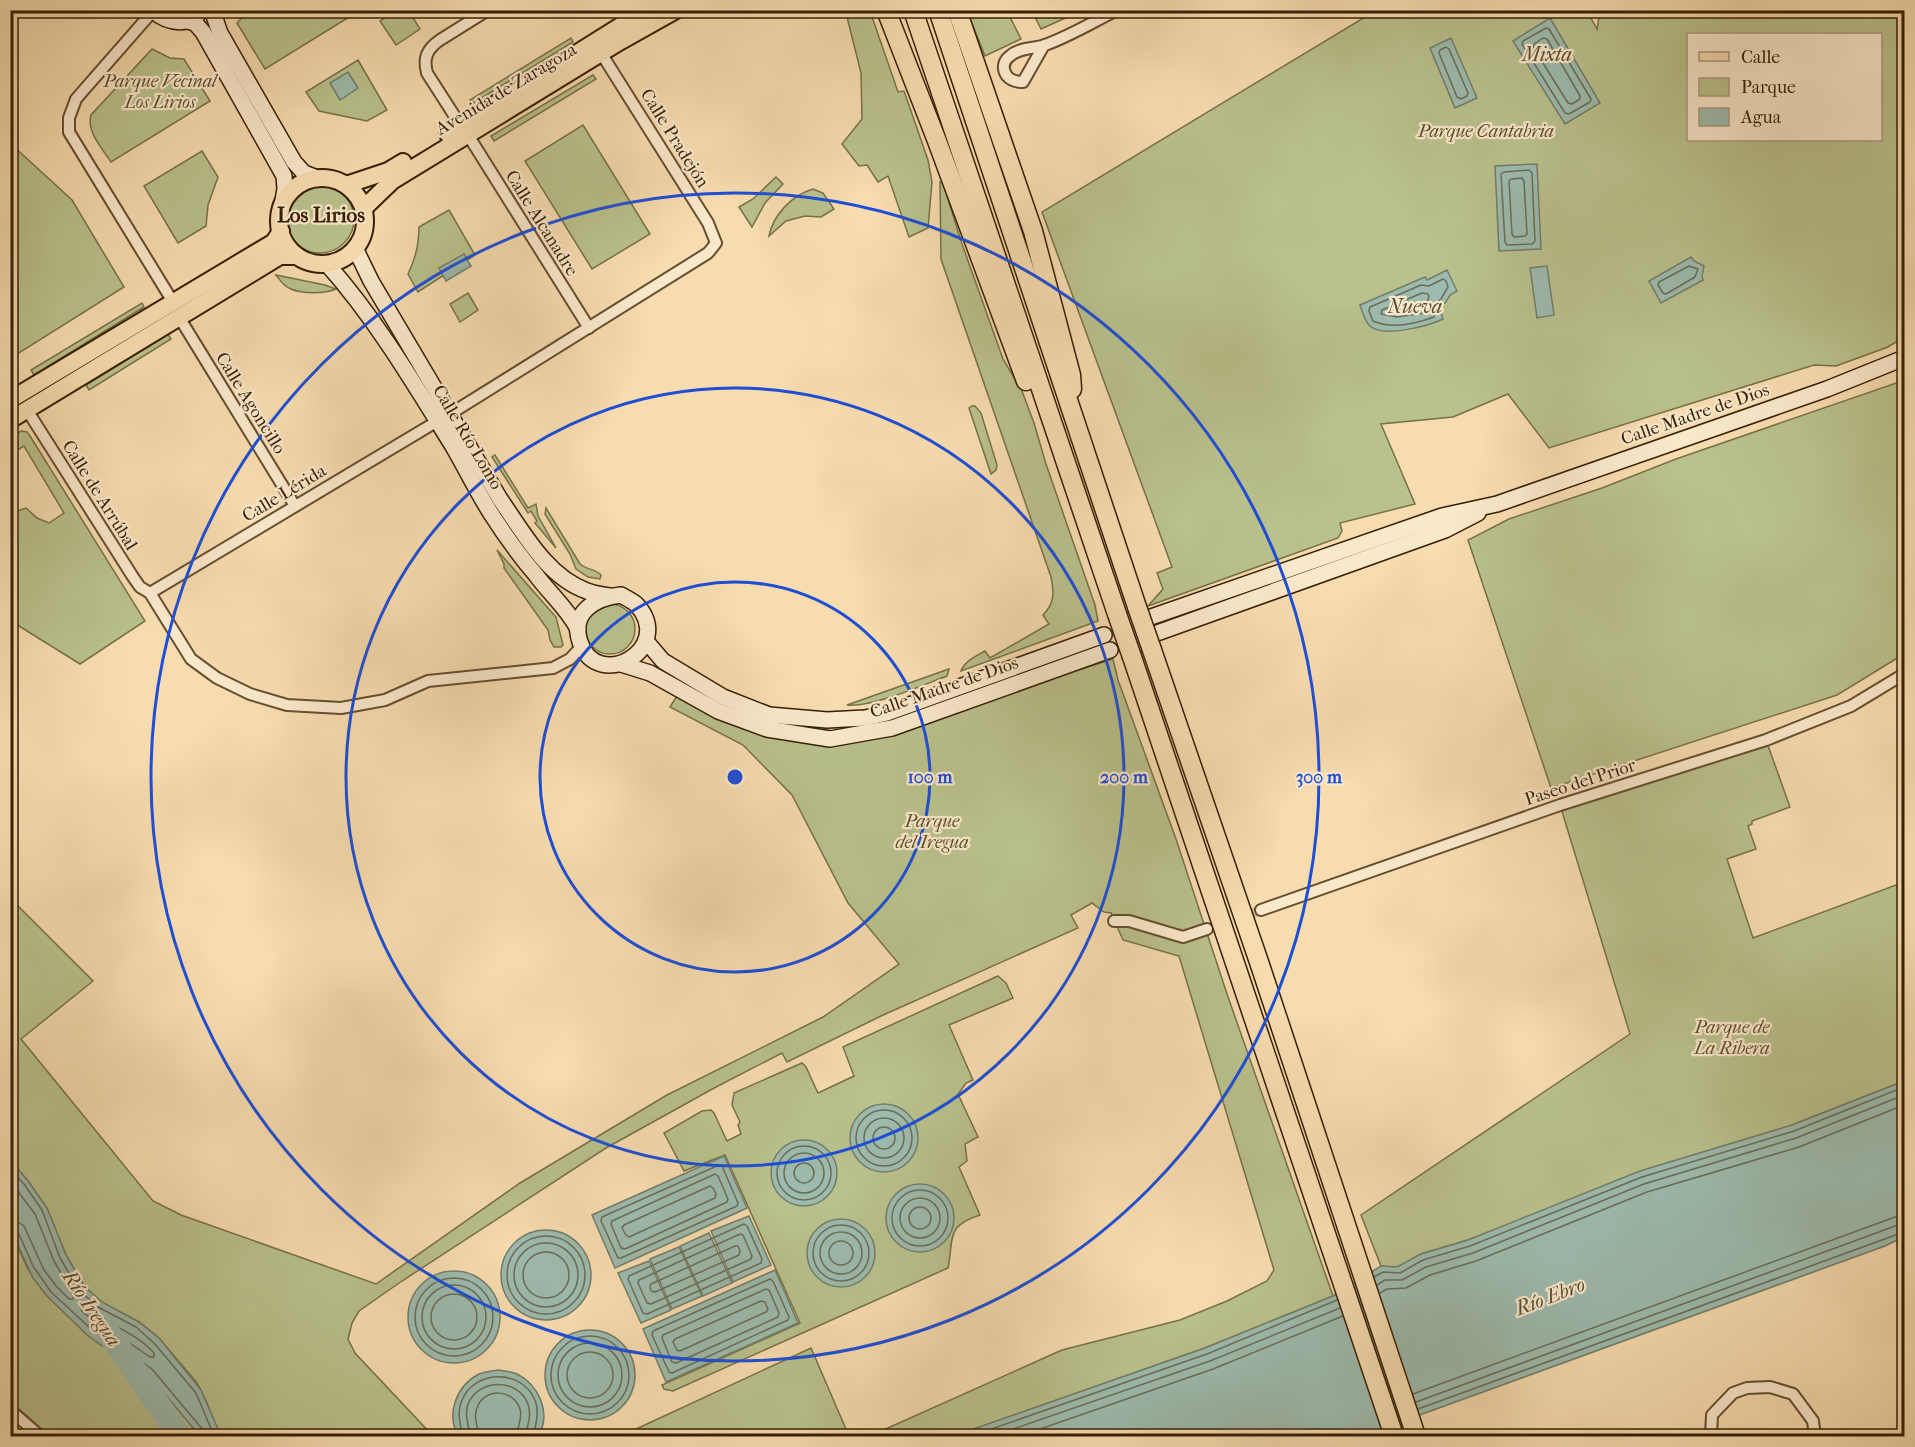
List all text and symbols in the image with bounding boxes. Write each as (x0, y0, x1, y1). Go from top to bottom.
legend (1687, 33, 1882, 141)
street label: Avenida de Zaragoza (431, 39, 581, 140)
water label: Mixta (1520, 43, 1572, 66)
text: Calle (1741, 47, 1780, 68)
park label: Parque Vecinal Los Lirios (103, 71, 219, 113)
text: Parque (1741, 77, 1796, 98)
street label: Calle Pradejón (636, 85, 714, 192)
text: Agua (1740, 107, 1782, 128)
park label: Parque Cantabria (1417, 121, 1554, 142)
street label: Calle Alcanadre (501, 166, 583, 280)
district label: Los Lirios (277, 203, 365, 227)
water label: Nueva (1387, 295, 1442, 318)
street label: Calle Agoncillo (211, 349, 290, 458)
street label: Calle Madre de Dios (1618, 379, 1772, 450)
street label: Calle Río Lomo (428, 381, 507, 493)
street label: Calle de Arrúbal (57, 436, 142, 554)
street label: Calle Lérida (239, 460, 330, 527)
street label: Calle Madre de Dios (867, 652, 1021, 723)
street label: Paseo del Prior (1522, 755, 1639, 810)
centre of rings (725, 767, 745, 787)
text: 100 m (907, 767, 954, 788)
text: 200 m (1100, 767, 1149, 788)
text: 300 m (1296, 767, 1343, 788)
park label: Parque del Iregua (895, 811, 969, 853)
park label: Parque de La Ribera (1692, 1017, 1770, 1059)
water label: Río Iregua (57, 1264, 125, 1351)
water label: Río Ebro (1510, 1273, 1588, 1321)

